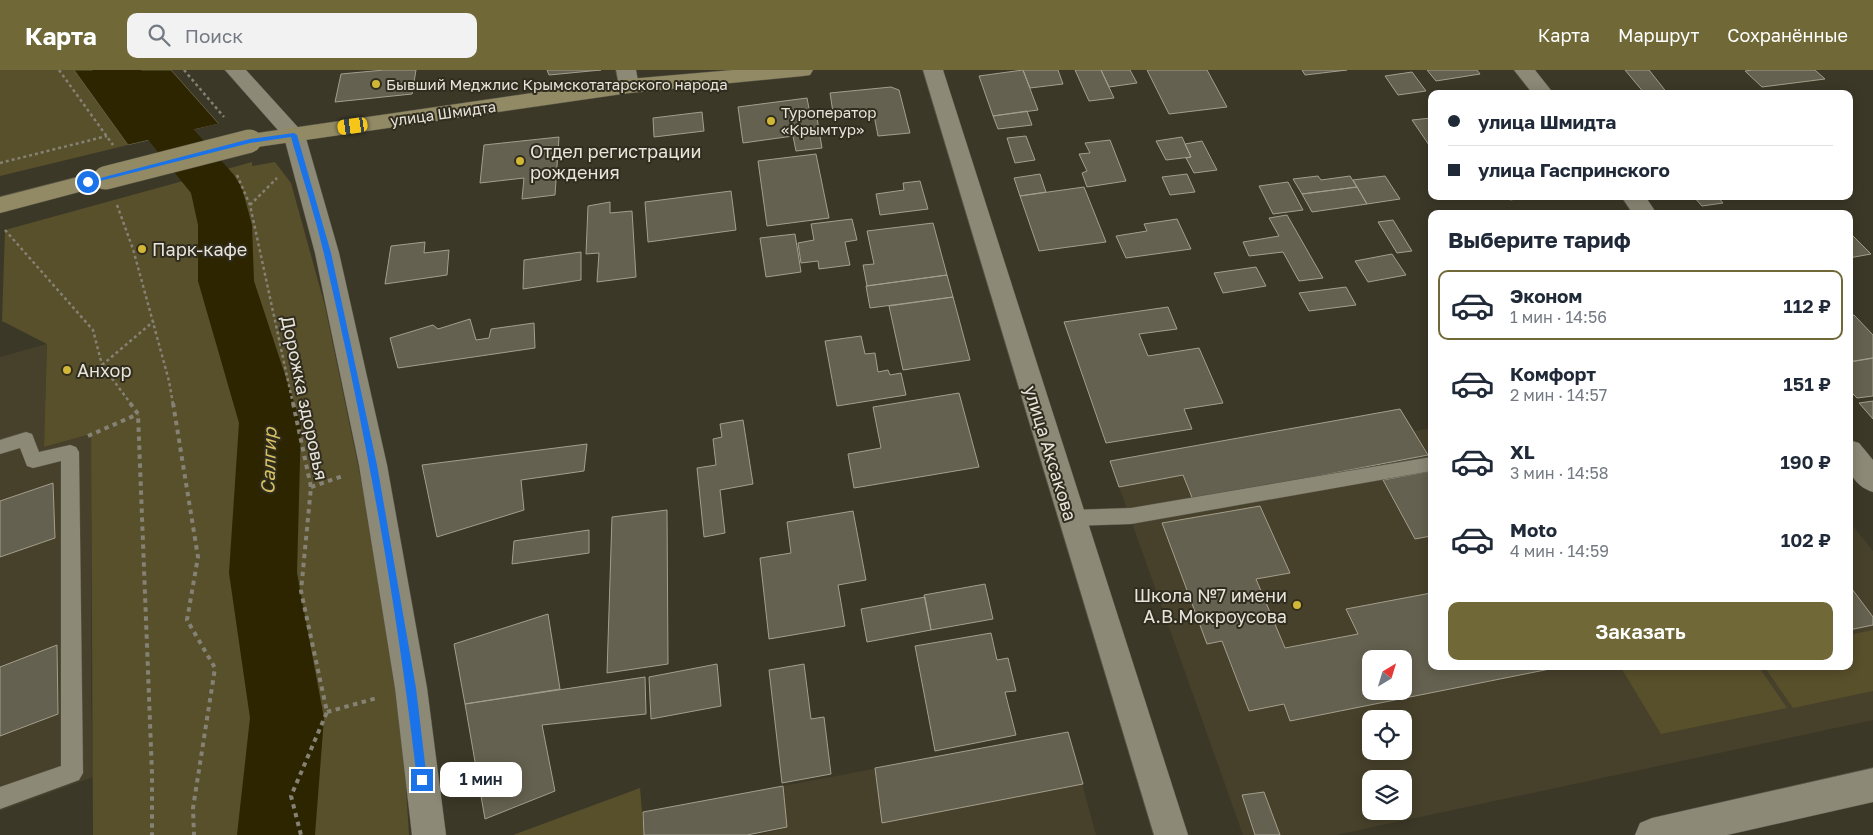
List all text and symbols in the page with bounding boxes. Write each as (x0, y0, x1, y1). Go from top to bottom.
search box (127, 13, 477, 58)
text: Карта (25, 21, 97, 50)
icon: search (145, 21, 173, 49)
text: Поиск (185, 24, 243, 47)
text: Карта (1538, 24, 1590, 46)
text: Маршрут (1618, 24, 1699, 46)
text: Сохранённые (1727, 24, 1848, 46)
place label: Бывший Меджлис Крымскотатарского народа (386, 75, 728, 93)
marker: Бывший Меджлис Крымскотатарского народа (370, 78, 382, 90)
street label: улица Шмидта (389, 97, 497, 129)
place label: Туроператор «Крымтур» (781, 103, 876, 138)
text: улица Шмидта (1478, 110, 1616, 133)
marker: Туроператор «Крымтур» (765, 115, 777, 127)
car (337, 116, 368, 136)
place label: Отдел регистрации рождения (530, 140, 701, 183)
marker: Отдел регистрации рождения (514, 155, 526, 167)
text: улица Гаспринского (1478, 158, 1670, 181)
route start (77, 171, 99, 193)
text: Выберите тариф (1448, 226, 1631, 253)
place label: Парк-кафе (152, 238, 247, 260)
marker: Парк-кафе (136, 243, 148, 255)
icon: car (1450, 283, 1495, 328)
text: Эконом (1510, 284, 1582, 307)
text: 112 ₽ (1783, 294, 1831, 317)
text: 1 мин · 14:56 (1510, 307, 1607, 327)
street label: Дорожка здоровья (277, 314, 333, 482)
place label: Анхор (77, 359, 131, 381)
icon: car (1450, 361, 1495, 406)
text: Комфорт (1510, 362, 1596, 385)
marker: Анхор (61, 364, 73, 376)
text: 151 ₽ (1783, 372, 1831, 395)
street label: улица Аксакова (1020, 383, 1082, 523)
text: 2 мин · 14:57 (1510, 385, 1607, 405)
water label: Салгир (255, 426, 281, 495)
icon: car (1450, 439, 1495, 484)
text: XL (1510, 440, 1535, 463)
text: 190 ₽ (1780, 450, 1831, 473)
text: 3 мин · 14:58 (1510, 463, 1609, 483)
icon: car (1450, 517, 1495, 562)
text: Moto (1510, 518, 1557, 541)
text: 102 ₽ (1781, 528, 1831, 551)
text: 4 мин · 14:59 (1510, 541, 1609, 561)
place label: Школа №7 имени А.В.Мокроусова (1134, 584, 1287, 627)
marker: Школа №7 имени А.В.Мокроусова (1291, 599, 1303, 611)
button: Заказать (1448, 602, 1833, 660)
north arrow (1362, 650, 1412, 700)
map controls (1362, 650, 1412, 820)
button: locate (1362, 710, 1412, 760)
callout: 1 мин (440, 762, 522, 798)
route end (411, 769, 433, 791)
text: 1 мин (459, 769, 503, 789)
button: layers (1362, 770, 1412, 820)

